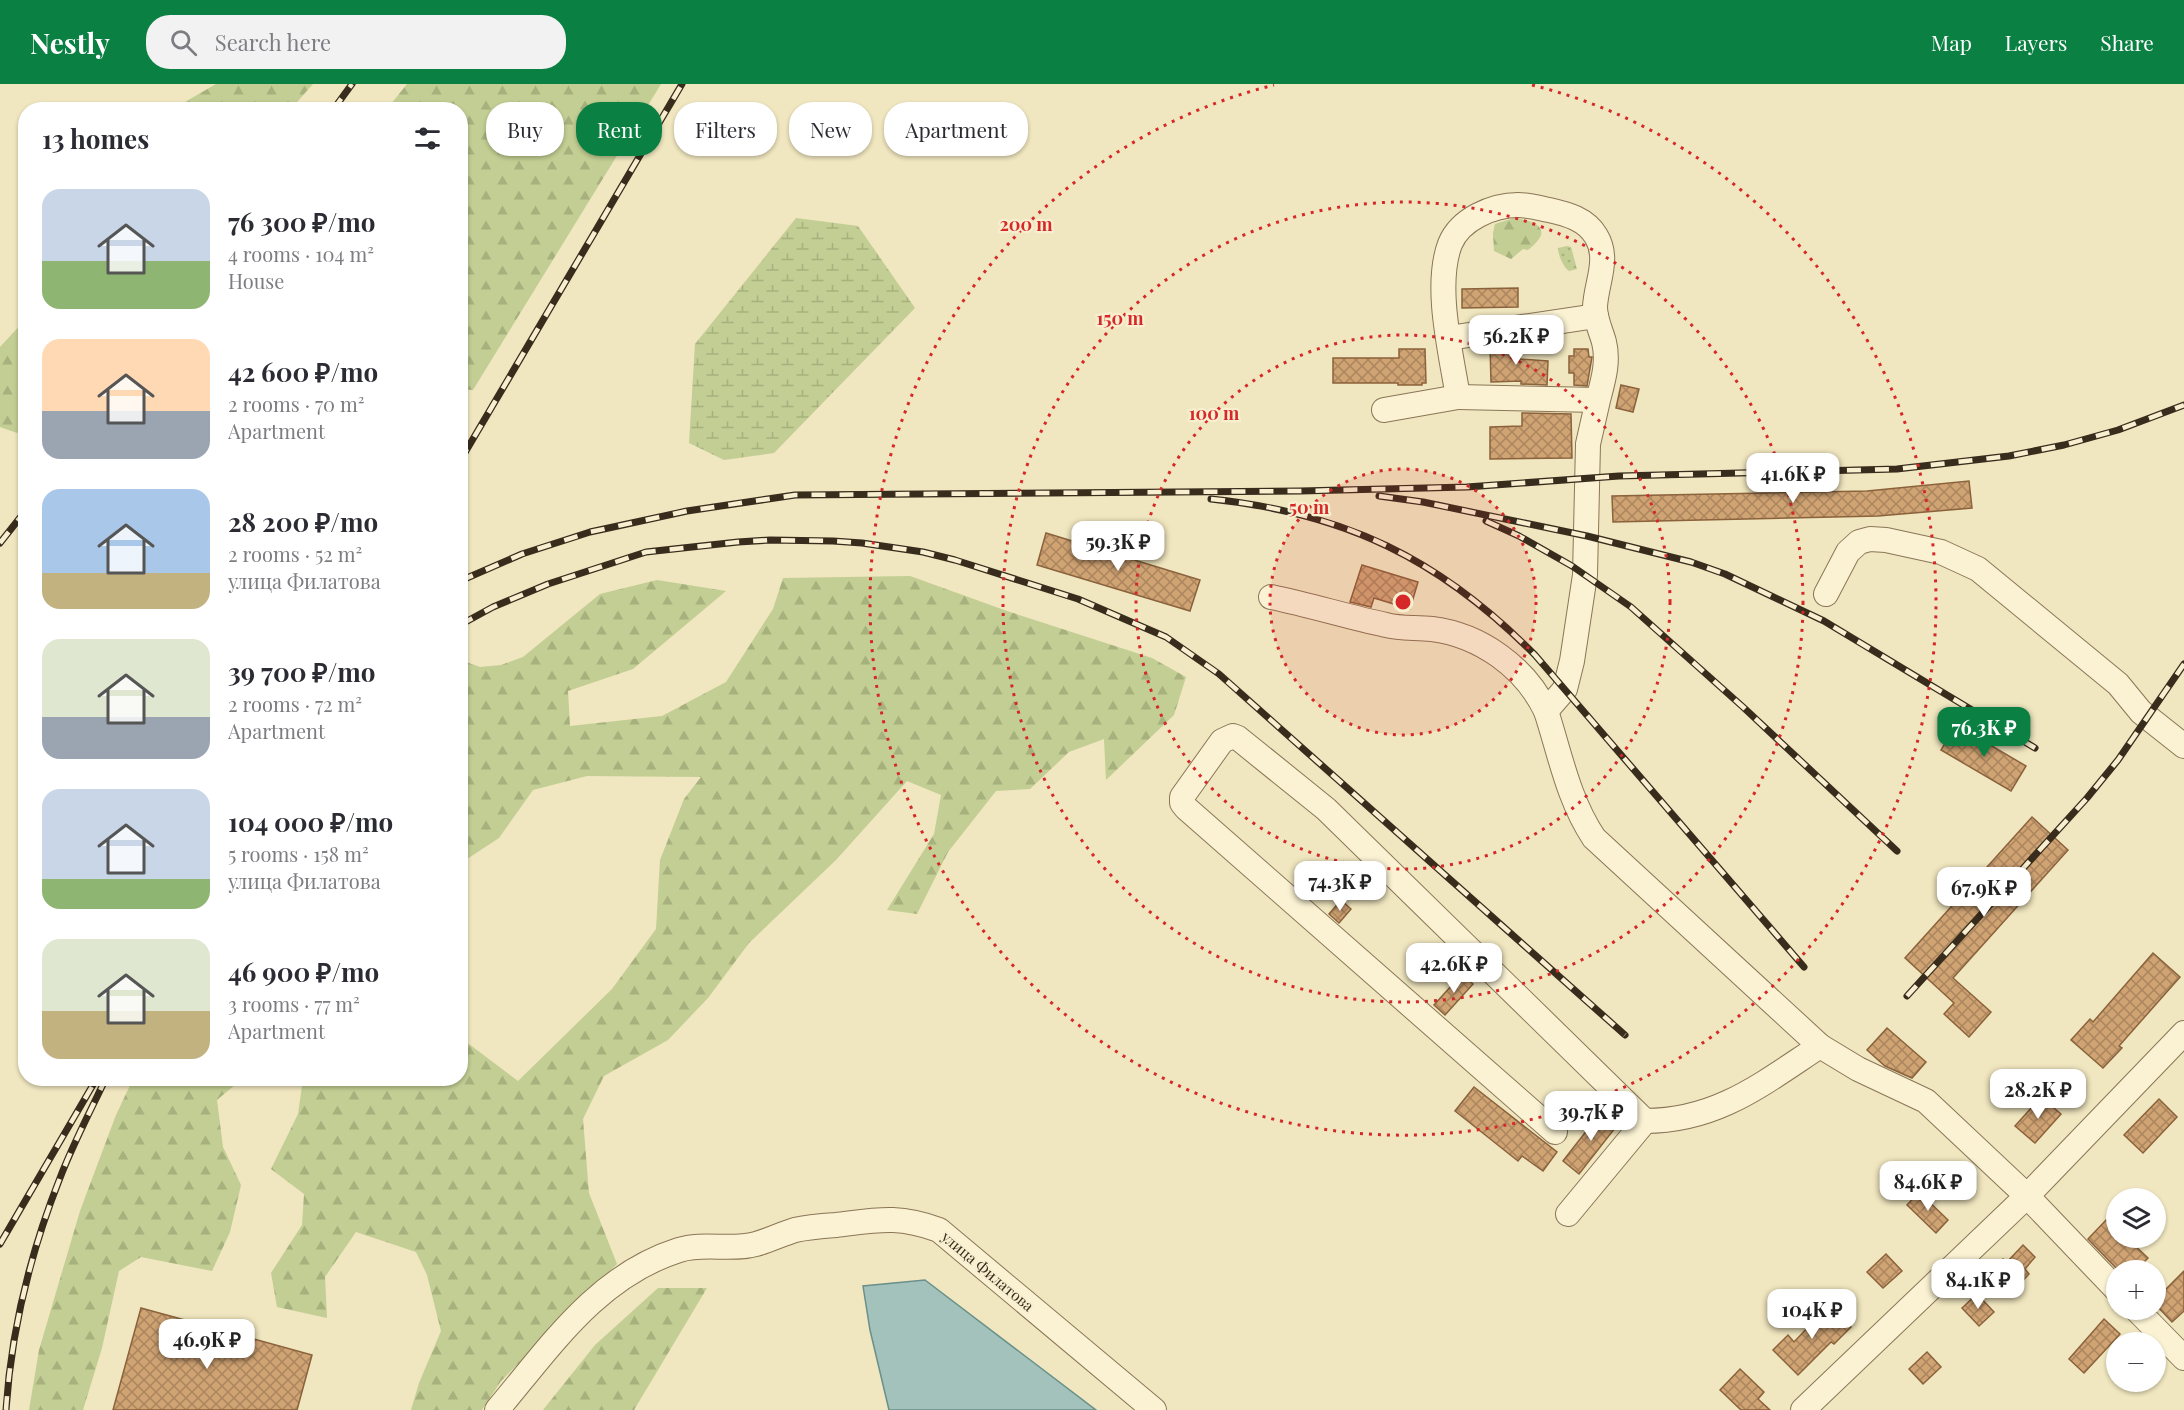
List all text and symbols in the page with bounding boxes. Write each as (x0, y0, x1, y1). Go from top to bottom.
search box (146, 15, 566, 69)
text: Nestly (30, 24, 110, 61)
icon: search (167, 26, 200, 59)
text: Search here (215, 27, 331, 57)
text: Map (1931, 28, 1972, 56)
text: Layers (2005, 28, 2067, 56)
text: Share (2100, 28, 2154, 56)
chip: Buy (486, 102, 564, 156)
chip: Rent (576, 102, 662, 156)
chip: Filters (674, 102, 777, 156)
chip: New (789, 102, 872, 156)
chip: Apartment (884, 102, 1028, 156)
text: 13 homes (42, 121, 149, 156)
icon: filters (411, 122, 444, 155)
text: 76 300 ₽/mo (228, 204, 375, 239)
text: 200 m (999, 212, 1053, 236)
icon: home (90, 213, 162, 285)
text: 4 rooms · 104 m² (228, 240, 374, 267)
text: House (228, 267, 284, 294)
text: 150 m (1096, 306, 1144, 330)
pin: 56.2K ₽ (1461, 315, 1571, 366)
text: 56.2K ₽ (1483, 321, 1549, 348)
text: 42 600 ₽/mo (228, 354, 378, 389)
icon: home (90, 363, 162, 435)
text: 2 rooms · 70 m² (228, 390, 365, 417)
text: 100 m (1189, 401, 1240, 425)
text: Apartment (228, 417, 325, 444)
pin: 41.6K ₽ (1738, 453, 1848, 504)
text: 41.6K ₽ (1760, 459, 1826, 486)
text: 50 m (1289, 495, 1330, 519)
text: 28 200 ₽/mo (228, 504, 378, 539)
icon: home (90, 513, 162, 585)
pin: 59.3K ₽ (1063, 521, 1173, 572)
text: 59.3K ₽ (1085, 527, 1151, 554)
text: 2 rooms · 52 m² (228, 540, 362, 567)
text: улица Филатова (228, 567, 381, 594)
centre of rings (1393, 592, 1413, 612)
text: 39 700 ₽/mo (228, 654, 375, 689)
icon: home (90, 663, 162, 735)
text: 2 rooms · 72 m² (228, 690, 362, 717)
pin: 76.3K ₽ (1929, 707, 2039, 758)
text: 76.3K ₽ (1951, 713, 2017, 740)
text: Apartment (228, 717, 325, 744)
text: 104 000 ₽/mo (228, 804, 393, 839)
icon: home (90, 813, 162, 885)
text: 5 rooms · 158 m² (228, 840, 369, 867)
pin: 74.3K ₽ (1285, 861, 1395, 912)
text: улица Филатова (228, 867, 381, 894)
text: 74.3K ₽ (1308, 867, 1372, 894)
pin: 67.9K ₽ (1929, 867, 2039, 918)
text: 67.9K ₽ (1951, 873, 2017, 900)
pin: 42.6K ₽ (1399, 943, 1509, 994)
text: 42.6K ₽ (1420, 949, 1488, 976)
text: 46 900 ₽/mo (228, 954, 379, 989)
icon: home (90, 963, 162, 1035)
text: 3 rooms · 77 m² (228, 990, 360, 1017)
text: Apartment (228, 1017, 325, 1044)
pin: 28.2K ₽ (1983, 1069, 2093, 1120)
text: 28.2K ₽ (2004, 1075, 2072, 1102)
pin: 39.7K ₽ (1536, 1091, 1646, 1142)
text: 39.7K ₽ (1558, 1097, 1624, 1124)
pin: 84.6K ₽ (1873, 1161, 1983, 1212)
text: 84.6K ₽ (1894, 1167, 1962, 1194)
map controls (2106, 1188, 2166, 1392)
button: layers (2106, 1188, 2166, 1248)
street label: улица Филатова (937, 1226, 1039, 1316)
pin: 84.1K ₽ (1923, 1259, 2033, 1310)
button: + (2106, 1260, 2166, 1320)
text: 84.1K ₽ (1945, 1265, 2011, 1292)
pin: 104K ₽ (1763, 1289, 1861, 1340)
text: 104K ₽ (1781, 1295, 1843, 1322)
pin: 46.9K ₽ (152, 1319, 262, 1370)
text: 46.9K ₽ (173, 1325, 241, 1352)
button: − (2106, 1332, 2166, 1392)

